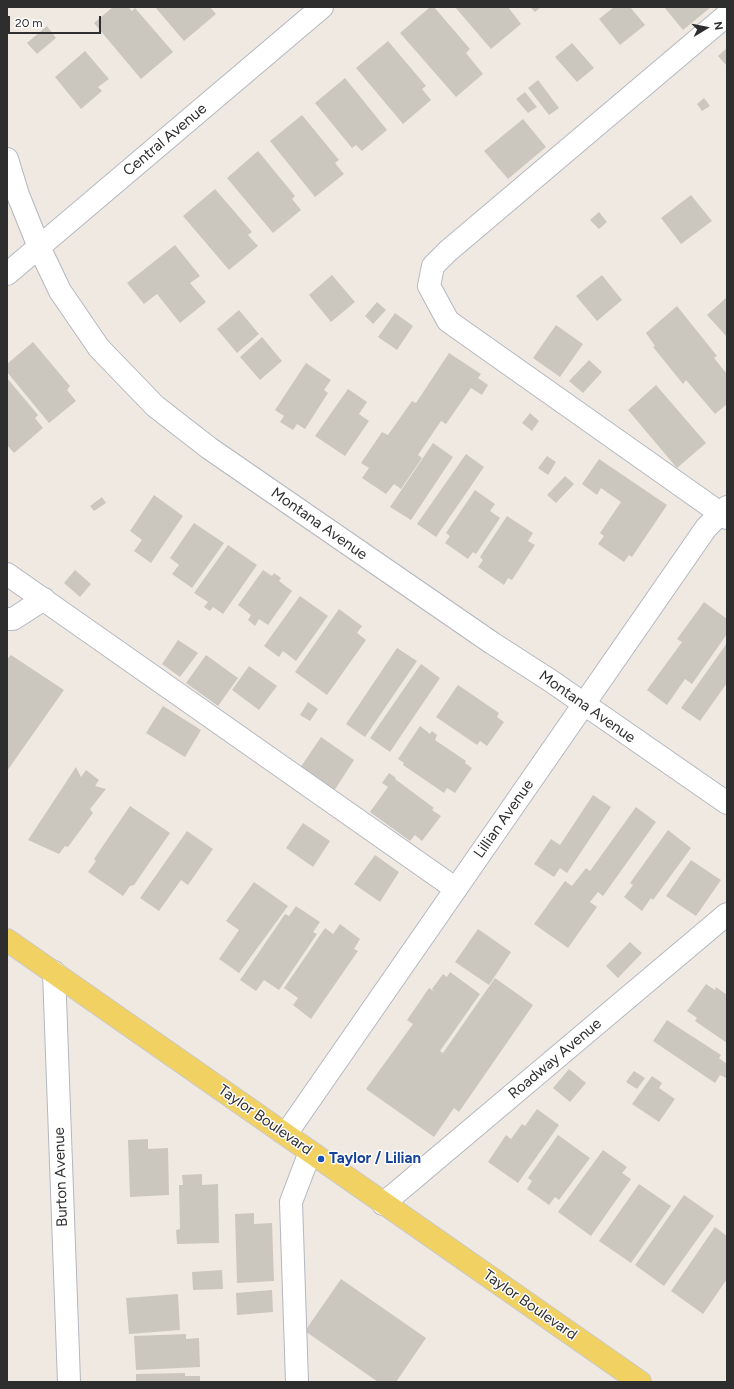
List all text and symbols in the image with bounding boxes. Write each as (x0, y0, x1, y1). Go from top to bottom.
scale bar (10, 8, 103, 34)
north arrow (686, 8, 726, 48)
text: 20 m (15, 16, 43, 30)
text: N (711, 20, 725, 31)
street label: Central Avenue (120, 100, 210, 180)
street label: Montana Avenue (267, 484, 371, 564)
street label: Montana Avenue (535, 667, 639, 747)
street label: Lillian Avenue (470, 776, 538, 862)
street label: Roadway Avenue (505, 1015, 605, 1103)
street label: Taylor Boulevard (215, 1081, 315, 1159)
street label: Burton Avenue (50, 1127, 72, 1227)
place label: Taylor / Lilian (329, 1150, 421, 1168)
marker: Taylor / Lilian (316, 1154, 326, 1164)
street label: Taylor Boulevard (480, 1266, 580, 1344)

